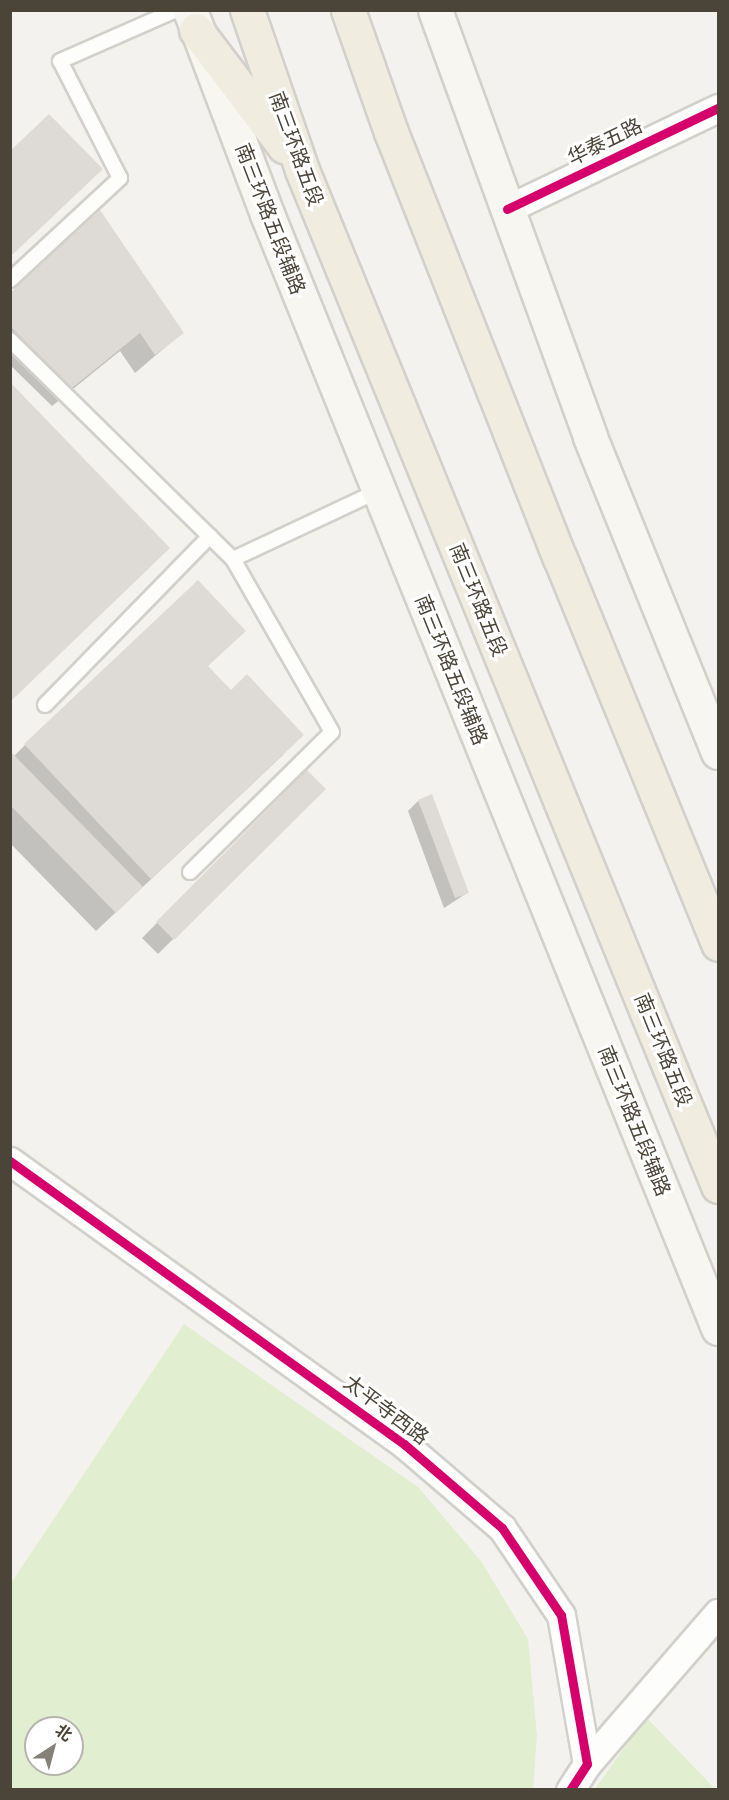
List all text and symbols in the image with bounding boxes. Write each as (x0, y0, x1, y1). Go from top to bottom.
street label: 南三环路五段 (264, 89, 328, 209)
street label: 华泰五路 (564, 114, 646, 170)
street label: 南三环路五段辅路 (230, 140, 310, 298)
street label: 南三环路五段 (444, 540, 512, 660)
street label: 南三环路五段辅路 (410, 591, 492, 749)
street label: 南三环路五段 (629, 990, 697, 1110)
street label: 南三环路五段辅路 (593, 1042, 675, 1200)
street label: 太平寺西路 (339, 1370, 433, 1450)
north arrow (24, 1716, 84, 1776)
text: 北 (51, 1719, 76, 1746)

